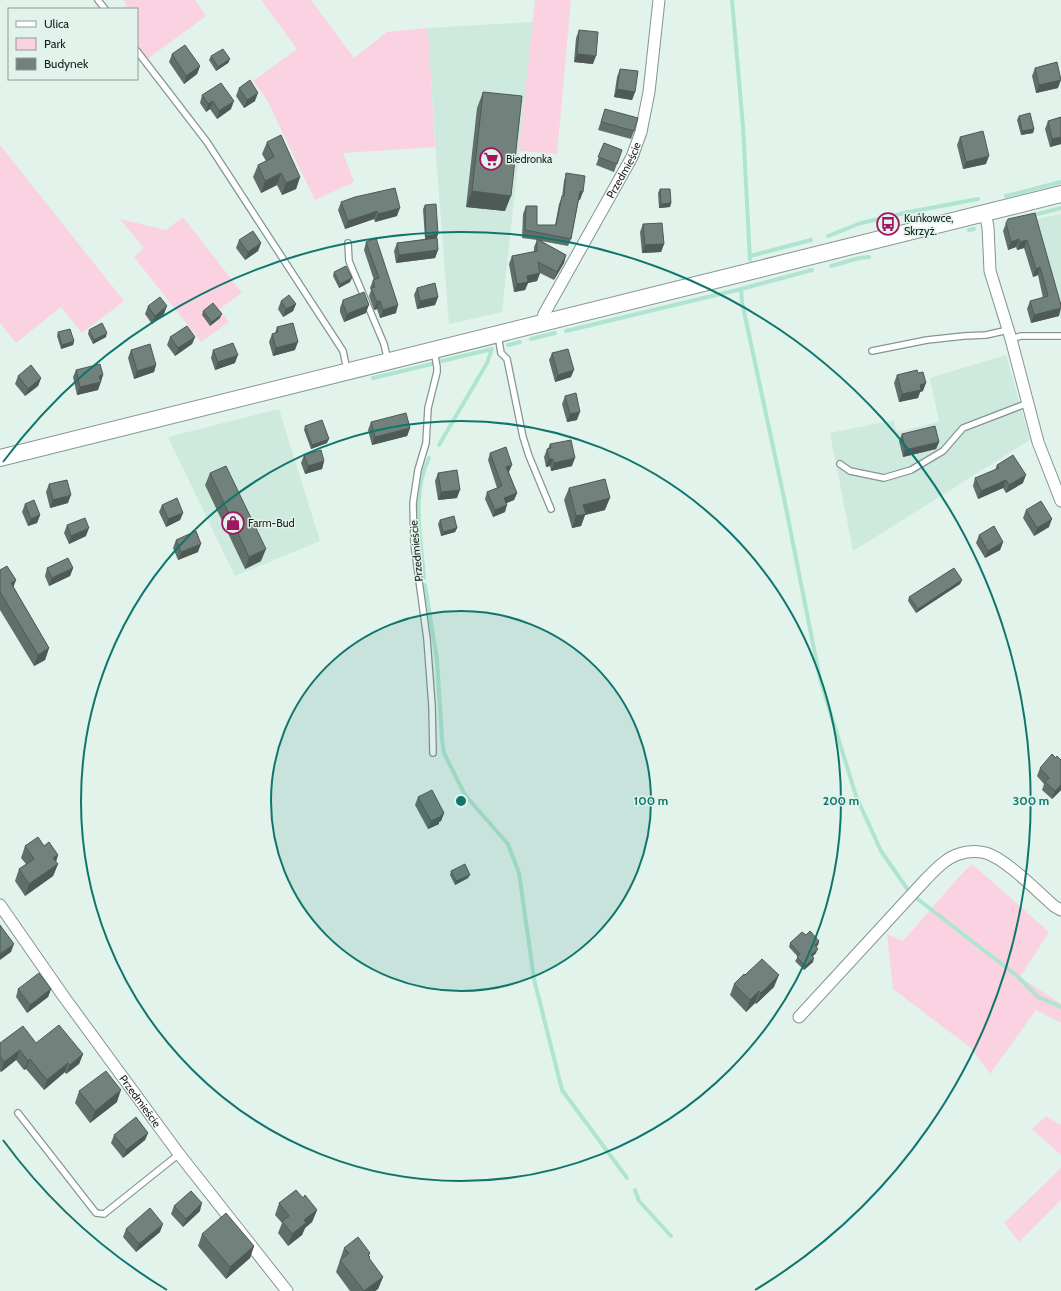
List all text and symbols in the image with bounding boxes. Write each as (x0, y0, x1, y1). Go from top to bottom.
legend (8, 8, 138, 80)
text: Ulica (44, 16, 69, 31)
text: Park (44, 36, 66, 51)
text: Budynek (44, 56, 89, 71)
street label: Przedmieście (603, 140, 644, 201)
supermarket icon: Biedronka (478, 146, 504, 172)
place label: Biedronka (506, 152, 553, 166)
bus stop icon: Kuńkowce, Skrzyż. (875, 211, 901, 237)
place label: Kuńkowce, Skrzyż. (904, 211, 953, 238)
shop icon: Farm-Bud (220, 510, 246, 536)
place label: Farm-Bud (248, 516, 295, 530)
street label: Przedmieście (406, 519, 426, 582)
text: 100 m (634, 793, 668, 808)
text: 200 m (823, 793, 859, 808)
text: 300 m (1013, 793, 1049, 808)
centre of rings (454, 794, 468, 808)
street label: Przedmieście (116, 1072, 164, 1130)

